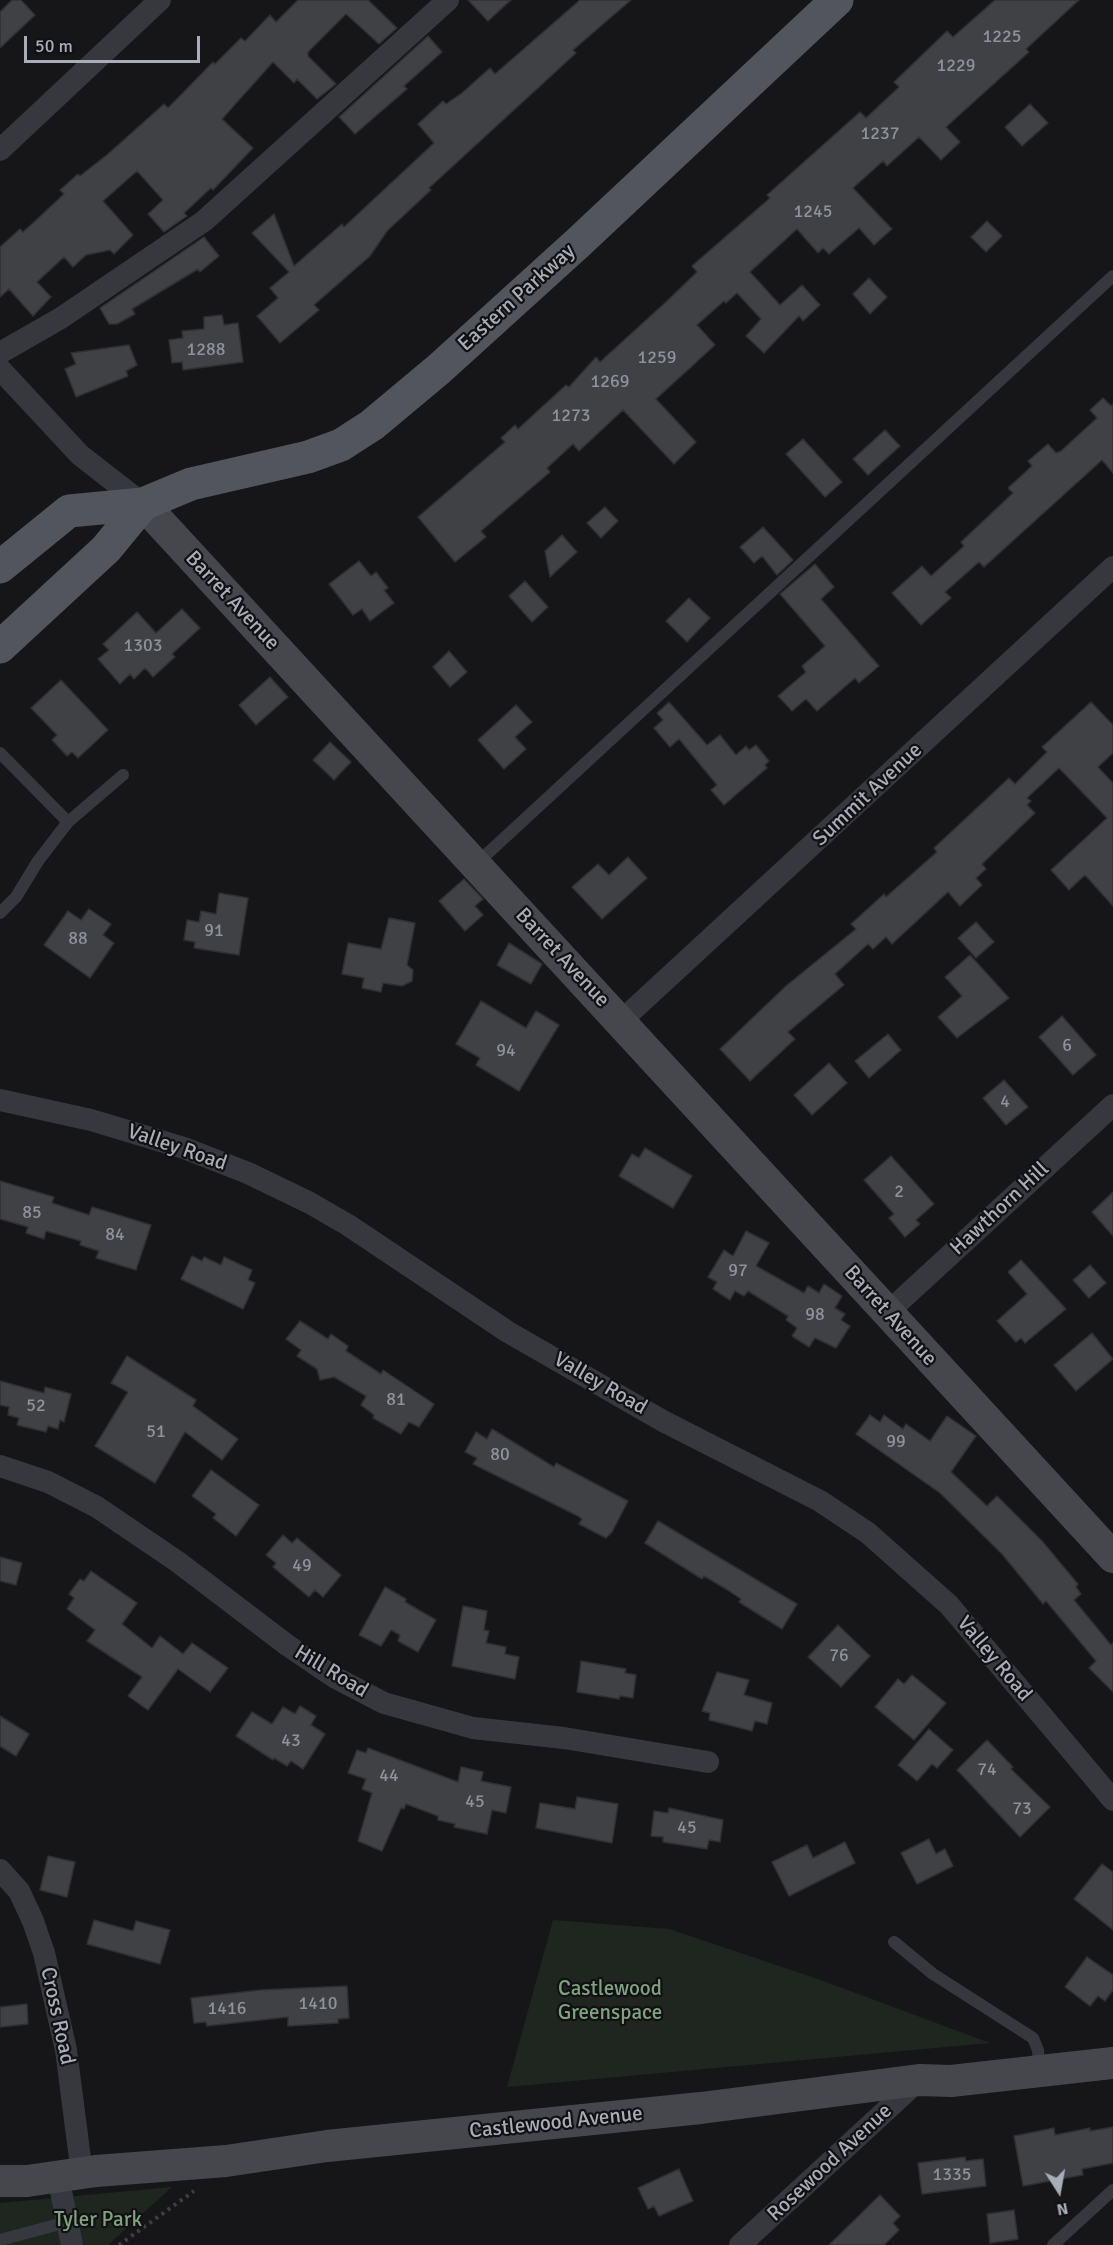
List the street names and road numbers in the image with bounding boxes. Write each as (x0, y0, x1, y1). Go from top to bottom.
street label: Eastern Parkway (453, 239, 581, 357)
street label: Barret Avenue (180, 546, 284, 656)
street label: Summit Avenue (808, 738, 928, 852)
street label: Barret Avenue (510, 903, 614, 1013)
street label: Valley Road (124, 1119, 230, 1177)
street label: Hawthorn Hill (946, 1157, 1054, 1261)
street label: Barret Avenue (838, 1261, 942, 1371)
street label: Valley Road (549, 1347, 651, 1421)
street label: Valley Road (951, 1611, 1037, 1707)
street label: Hill Road (290, 1640, 372, 1704)
street label: Cross Road (34, 1965, 80, 2067)
street label: Rosewood Avenue (763, 2099, 897, 2227)
street label: Castlewood Avenue (468, 2101, 644, 2145)

